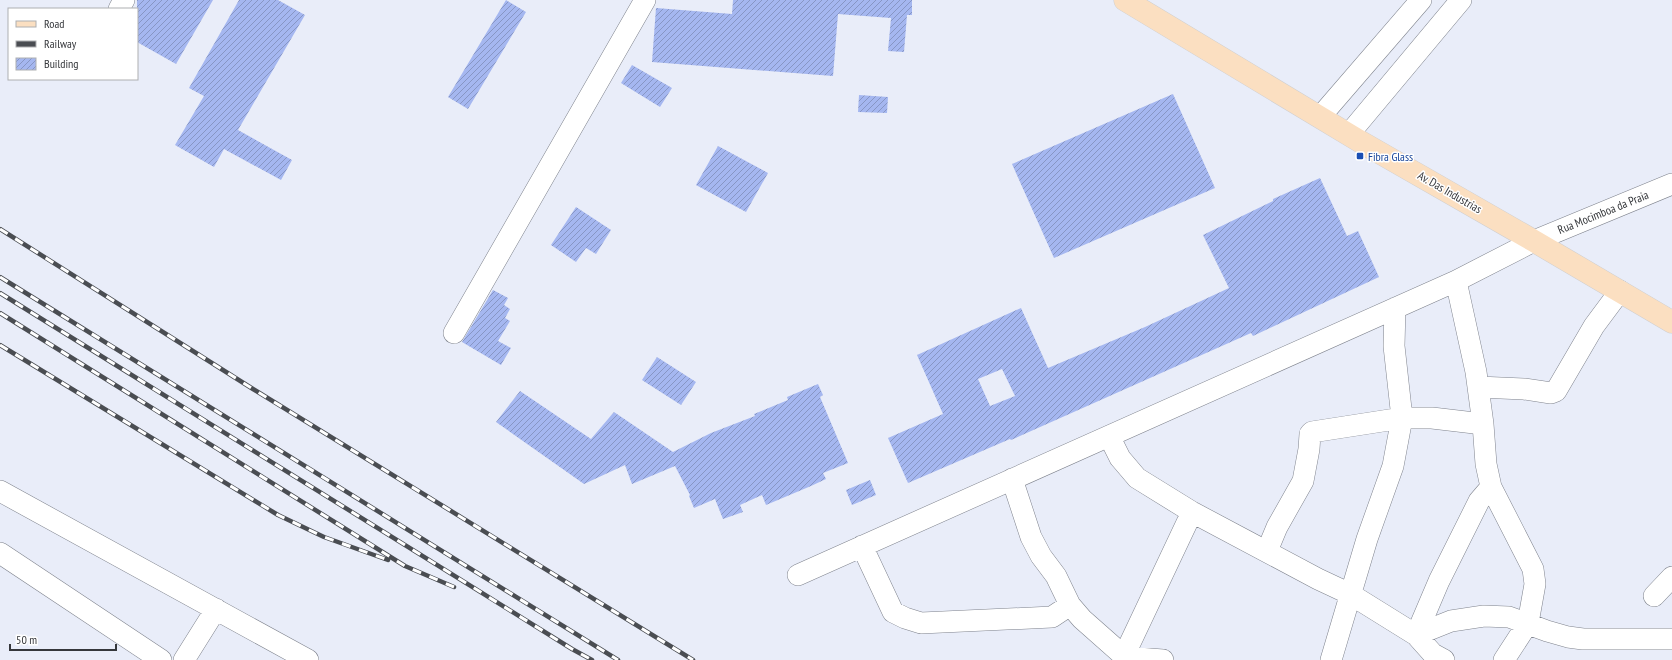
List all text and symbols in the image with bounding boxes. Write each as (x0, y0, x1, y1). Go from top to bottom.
legend (8, 8, 138, 80)
text: Road (44, 16, 64, 31)
text: Railway (44, 36, 77, 51)
text: Building (44, 56, 79, 71)
place label: Fibra Glass (1368, 149, 1413, 164)
marker: Fibra Glass (1355, 151, 1365, 161)
street label: Av. Das Industrias (1415, 168, 1485, 216)
street label: Rua Mocimboa da Praia (1555, 187, 1651, 237)
scale bar (10, 626, 116, 652)
text: 50 m (16, 632, 37, 647)

